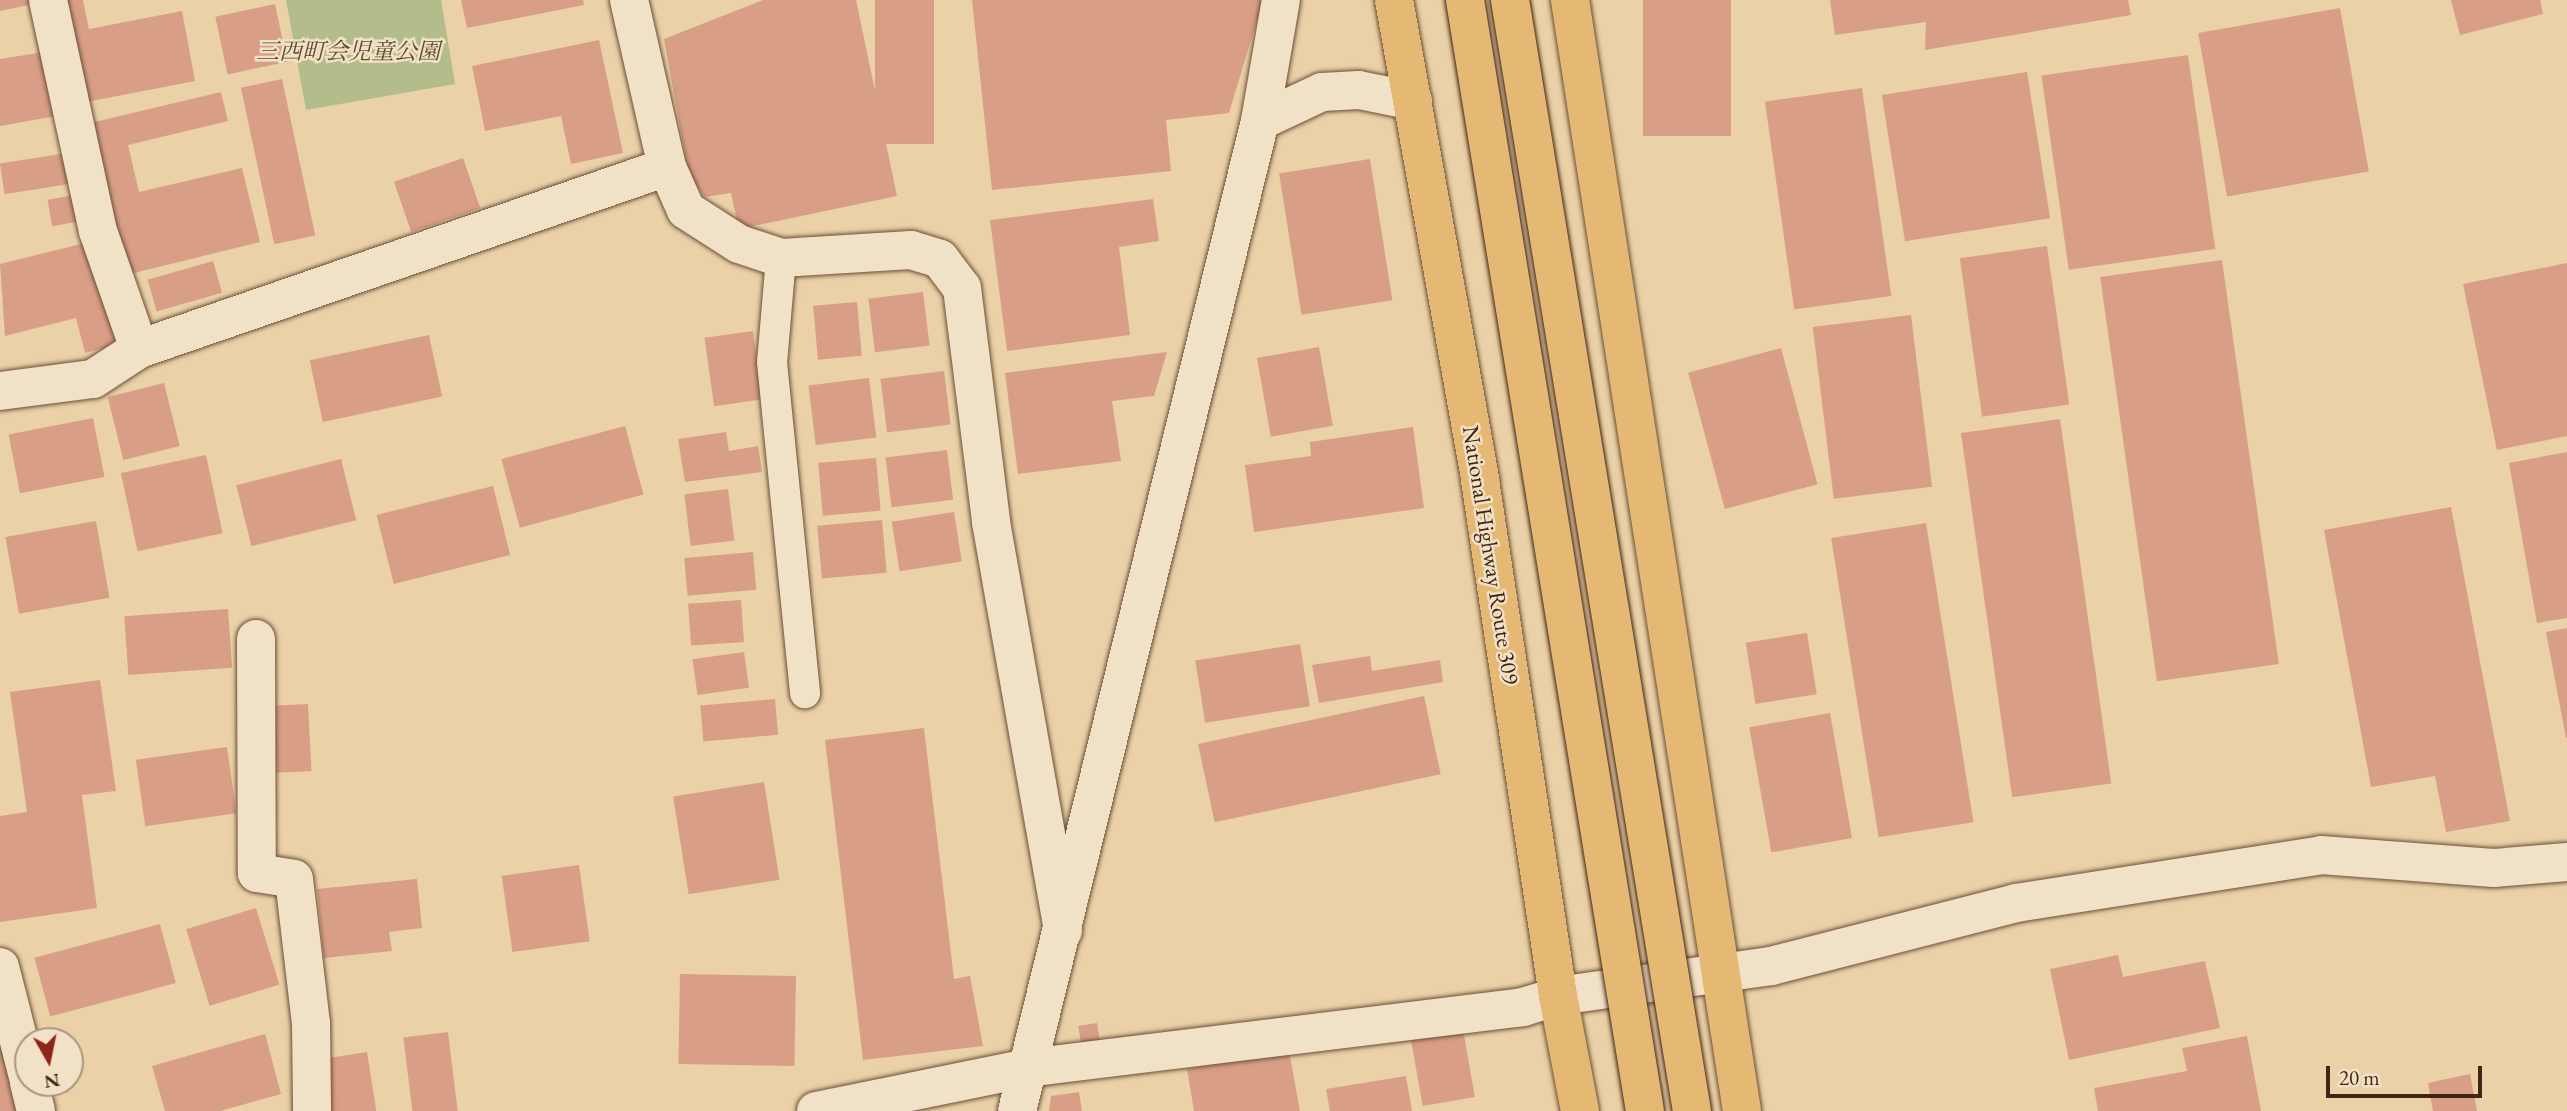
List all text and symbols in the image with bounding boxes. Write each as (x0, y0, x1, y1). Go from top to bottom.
park label: 三西町会児童公園 (256, 37, 440, 65)
street label: National Highway Route 309 (1457, 424, 1525, 686)
north arrow (14, 1027, 84, 1097)
scale bar (2329, 1052, 2485, 1096)
text: 20 m (2339, 1064, 2380, 1091)
text: N (43, 1068, 62, 1095)

